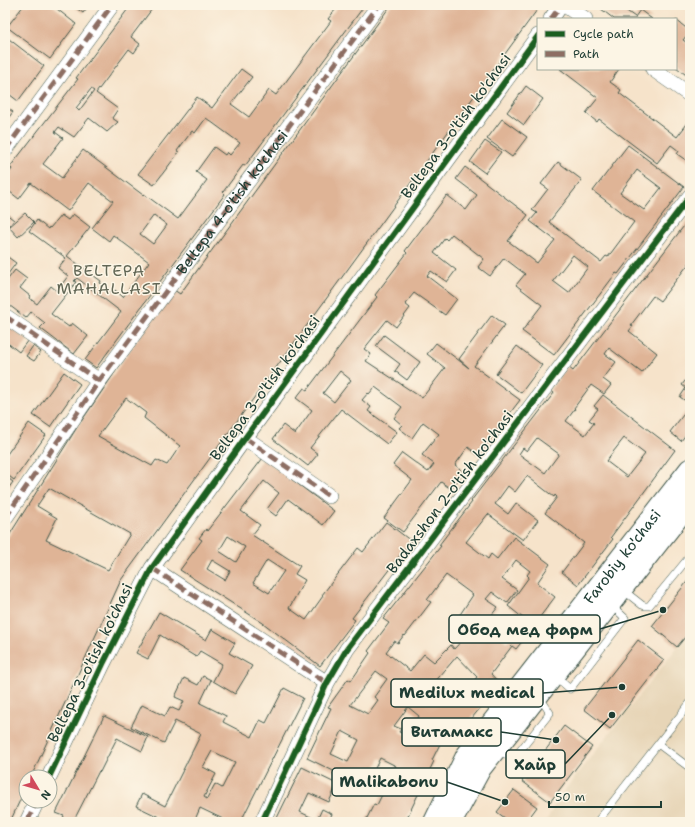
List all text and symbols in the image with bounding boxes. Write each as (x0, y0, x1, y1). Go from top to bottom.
legend (537, 18, 677, 70)
text: Cycle path (573, 26, 634, 42)
text: Path (573, 46, 599, 62)
street label: Beltepa 3-o'tish ko'chasi (396, 49, 516, 203)
street label: Beltepa 4-o'tish ko'chasi (172, 126, 293, 279)
district label: BELTEPA MAHALLASI (57, 260, 161, 299)
street label: Beltepa 3-o'tish ko'chasi (205, 311, 325, 465)
street label: Badaxshon 2-o'tish ko'chasi (382, 406, 518, 578)
street label: Farobiy ko'chasi (579, 505, 666, 608)
street label: Beltepa 3-o'tish ko'chasi (43, 580, 137, 746)
callout: Обод мед фарм (449, 615, 600, 643)
text: Обод мед фарм (457, 619, 593, 640)
callout: Medilux medical (391, 679, 543, 707)
text: Medilux medical (399, 682, 536, 703)
callout: Витамакс (402, 718, 501, 746)
text: Витамакс (411, 721, 493, 742)
callout: Хайр (506, 750, 565, 778)
text: Хайр (514, 754, 556, 775)
callout: Malikabonu (332, 768, 447, 796)
north arrow (18, 769, 58, 809)
text: Malikabonu (339, 771, 439, 792)
scale bar (549, 783, 661, 809)
text: N (37, 787, 54, 803)
text: 50 m (555, 789, 585, 805)

